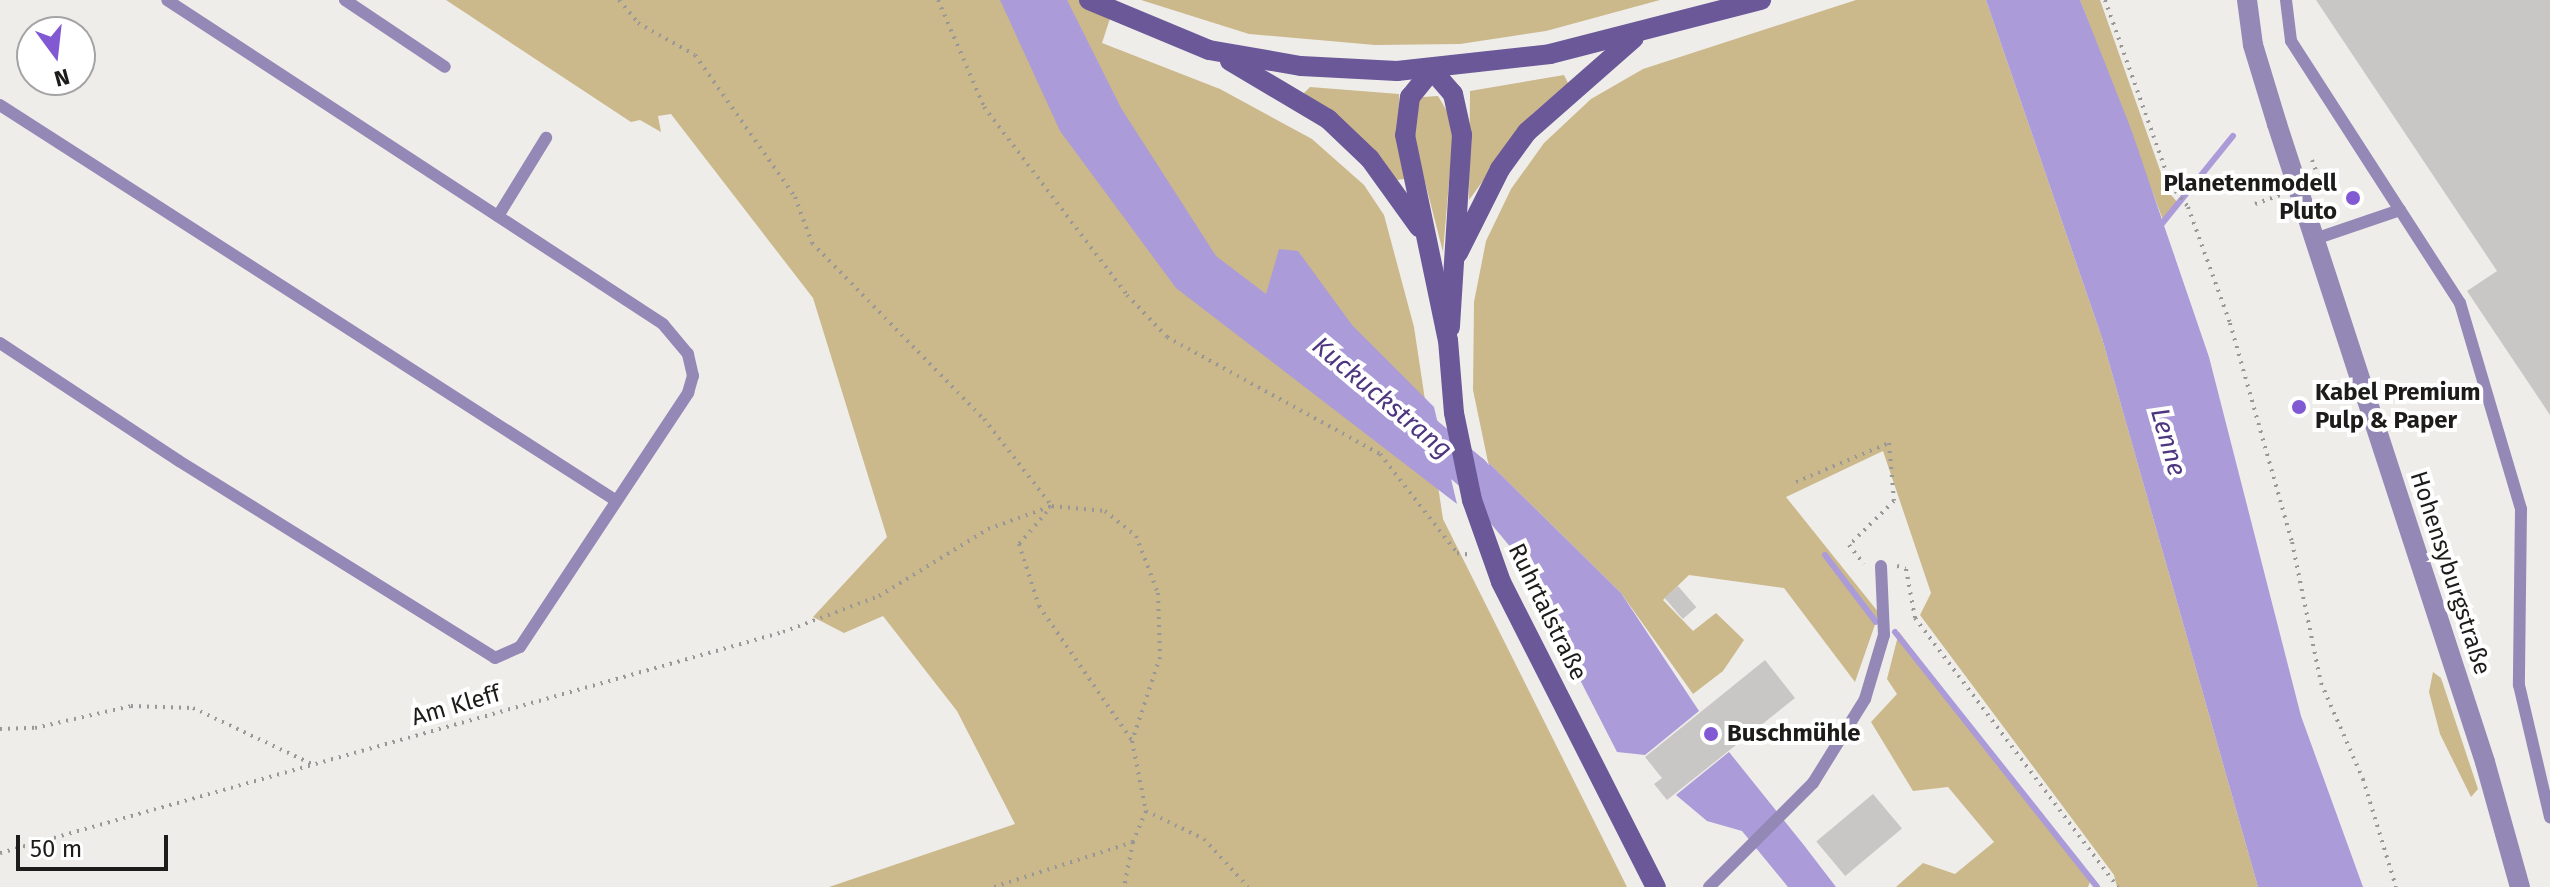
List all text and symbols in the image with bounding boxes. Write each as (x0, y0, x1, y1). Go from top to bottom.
north arrow (16, 16, 96, 96)
text: N (51, 63, 72, 93)
place label: Planetenmodell Pluto (2163, 170, 2337, 226)
marker: Planetenmodell Pluto (2344, 189, 2362, 207)
water label: Kuckuckstrang (1306, 330, 1458, 466)
place label: Kabel Premium Pulp & Paper (2315, 379, 2481, 435)
marker: Kabel Premium Pulp & Paper (2290, 398, 2308, 416)
water label: Lenne (2143, 404, 2193, 480)
street label: Hohensyburgstraße (2404, 468, 2496, 678)
street label: Ruhrtalstraße (1501, 539, 1593, 685)
street label: Am Kleff (408, 680, 504, 732)
place label: Buschmühle (1727, 720, 1861, 748)
marker: Buschmühle (1702, 725, 1720, 743)
scale bar (20, 819, 172, 869)
text: 50 m (30, 835, 82, 863)

